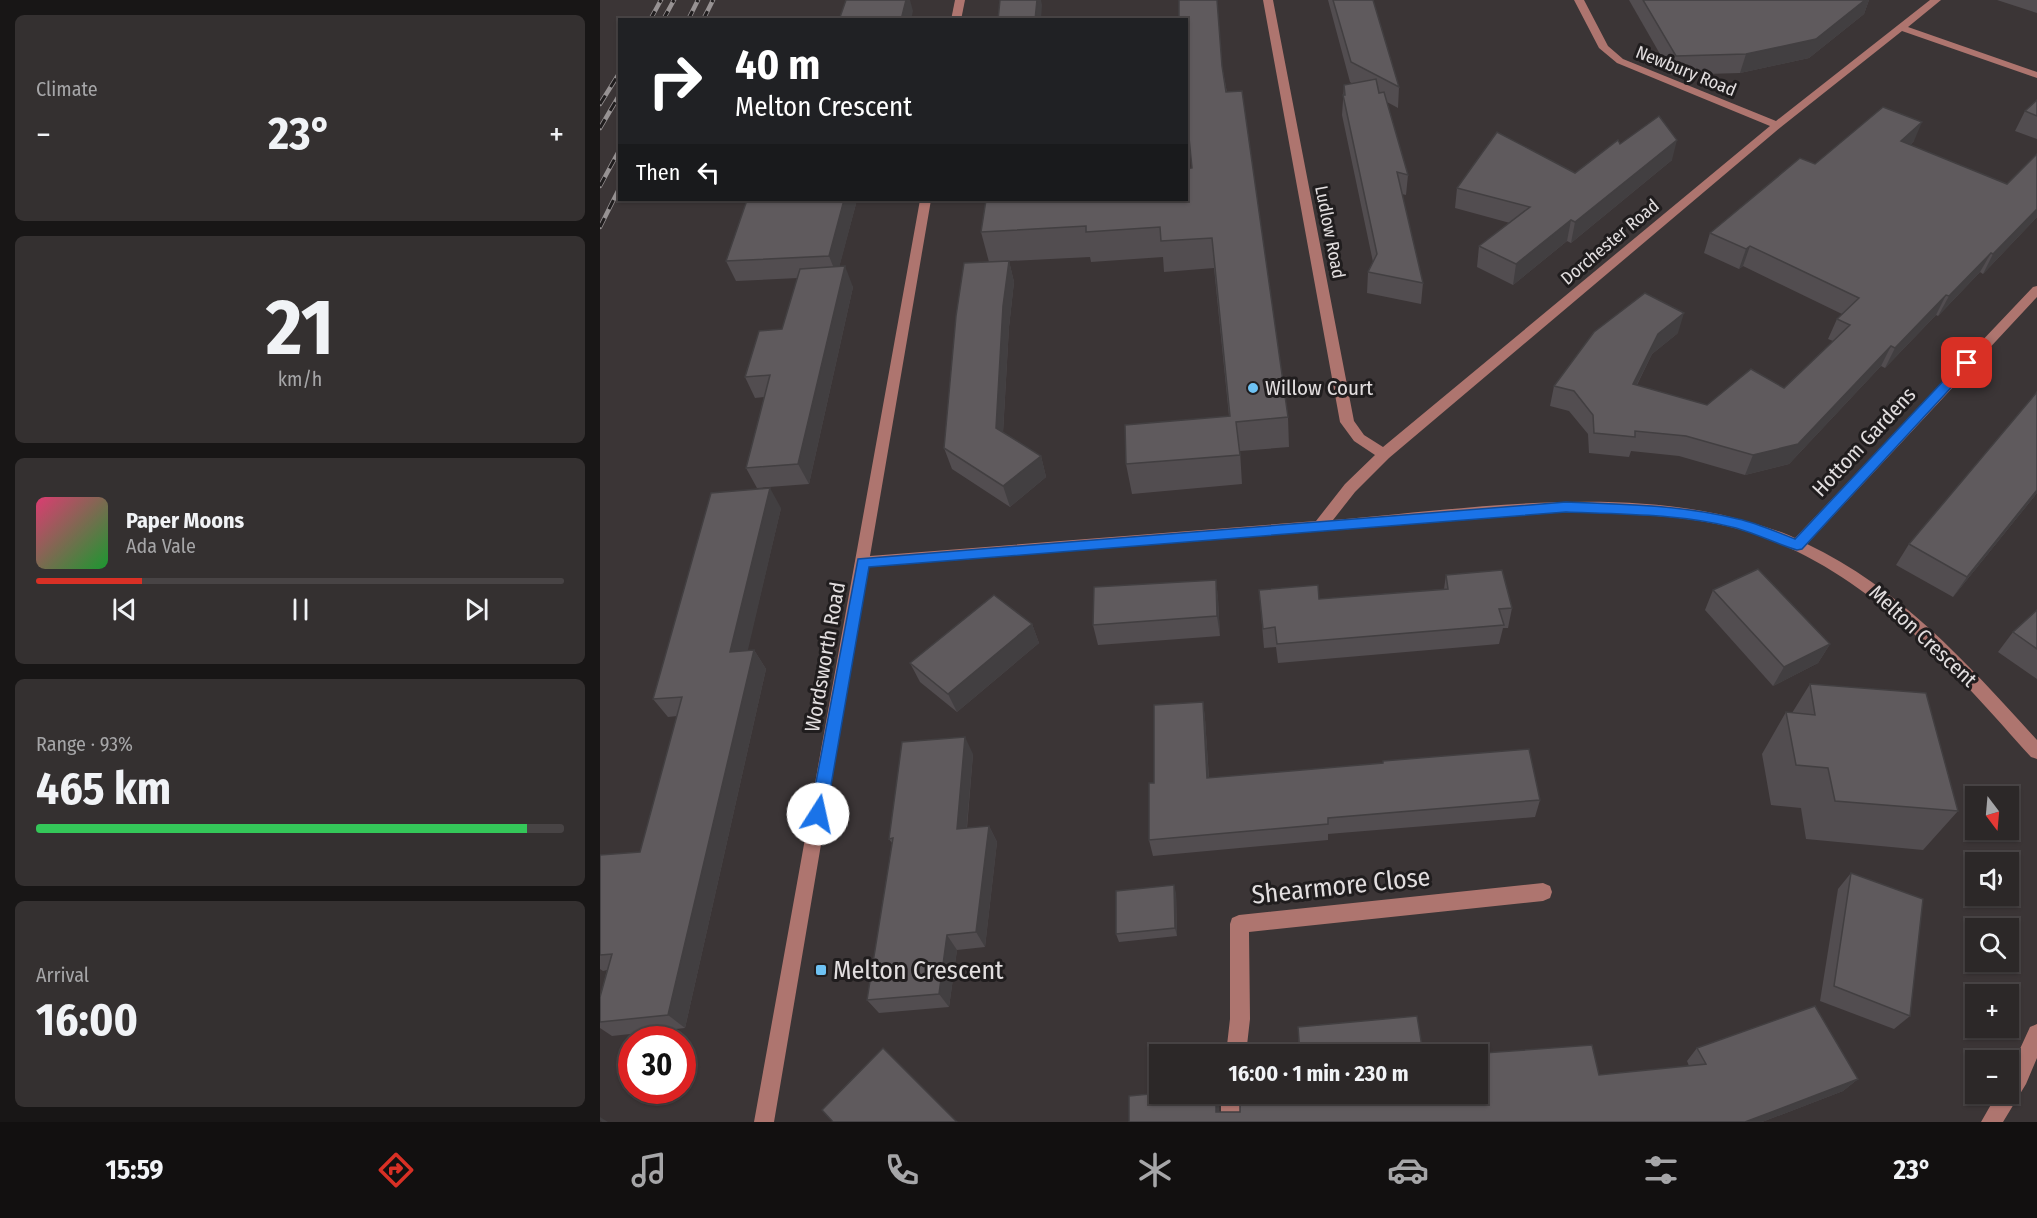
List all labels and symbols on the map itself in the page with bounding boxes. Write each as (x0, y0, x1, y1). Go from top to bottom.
street label: Newbury Road (1633, 41, 1739, 101)
street label: Ludlow Road (1310, 184, 1350, 280)
street label: Dorchester Road (1556, 194, 1664, 290)
pin (1941, 337, 1992, 388)
place label: Willow Court (1265, 375, 1373, 401)
marker: Willow Court (1246, 381, 1260, 395)
street label: Hottom Gardens (1807, 382, 1921, 502)
street label: Wordsworth Road (799, 580, 851, 734)
street label: Melton Crescent (1864, 580, 1982, 693)
position arrow (786, 782, 850, 846)
north arrow (1965, 786, 2019, 840)
street label: Shearmore Close (1250, 861, 1432, 911)
place label: Melton Crescent (833, 955, 1004, 986)
marker: Melton Crescent (814, 963, 828, 977)
speed limit sign: 30 (618, 1026, 696, 1104)

